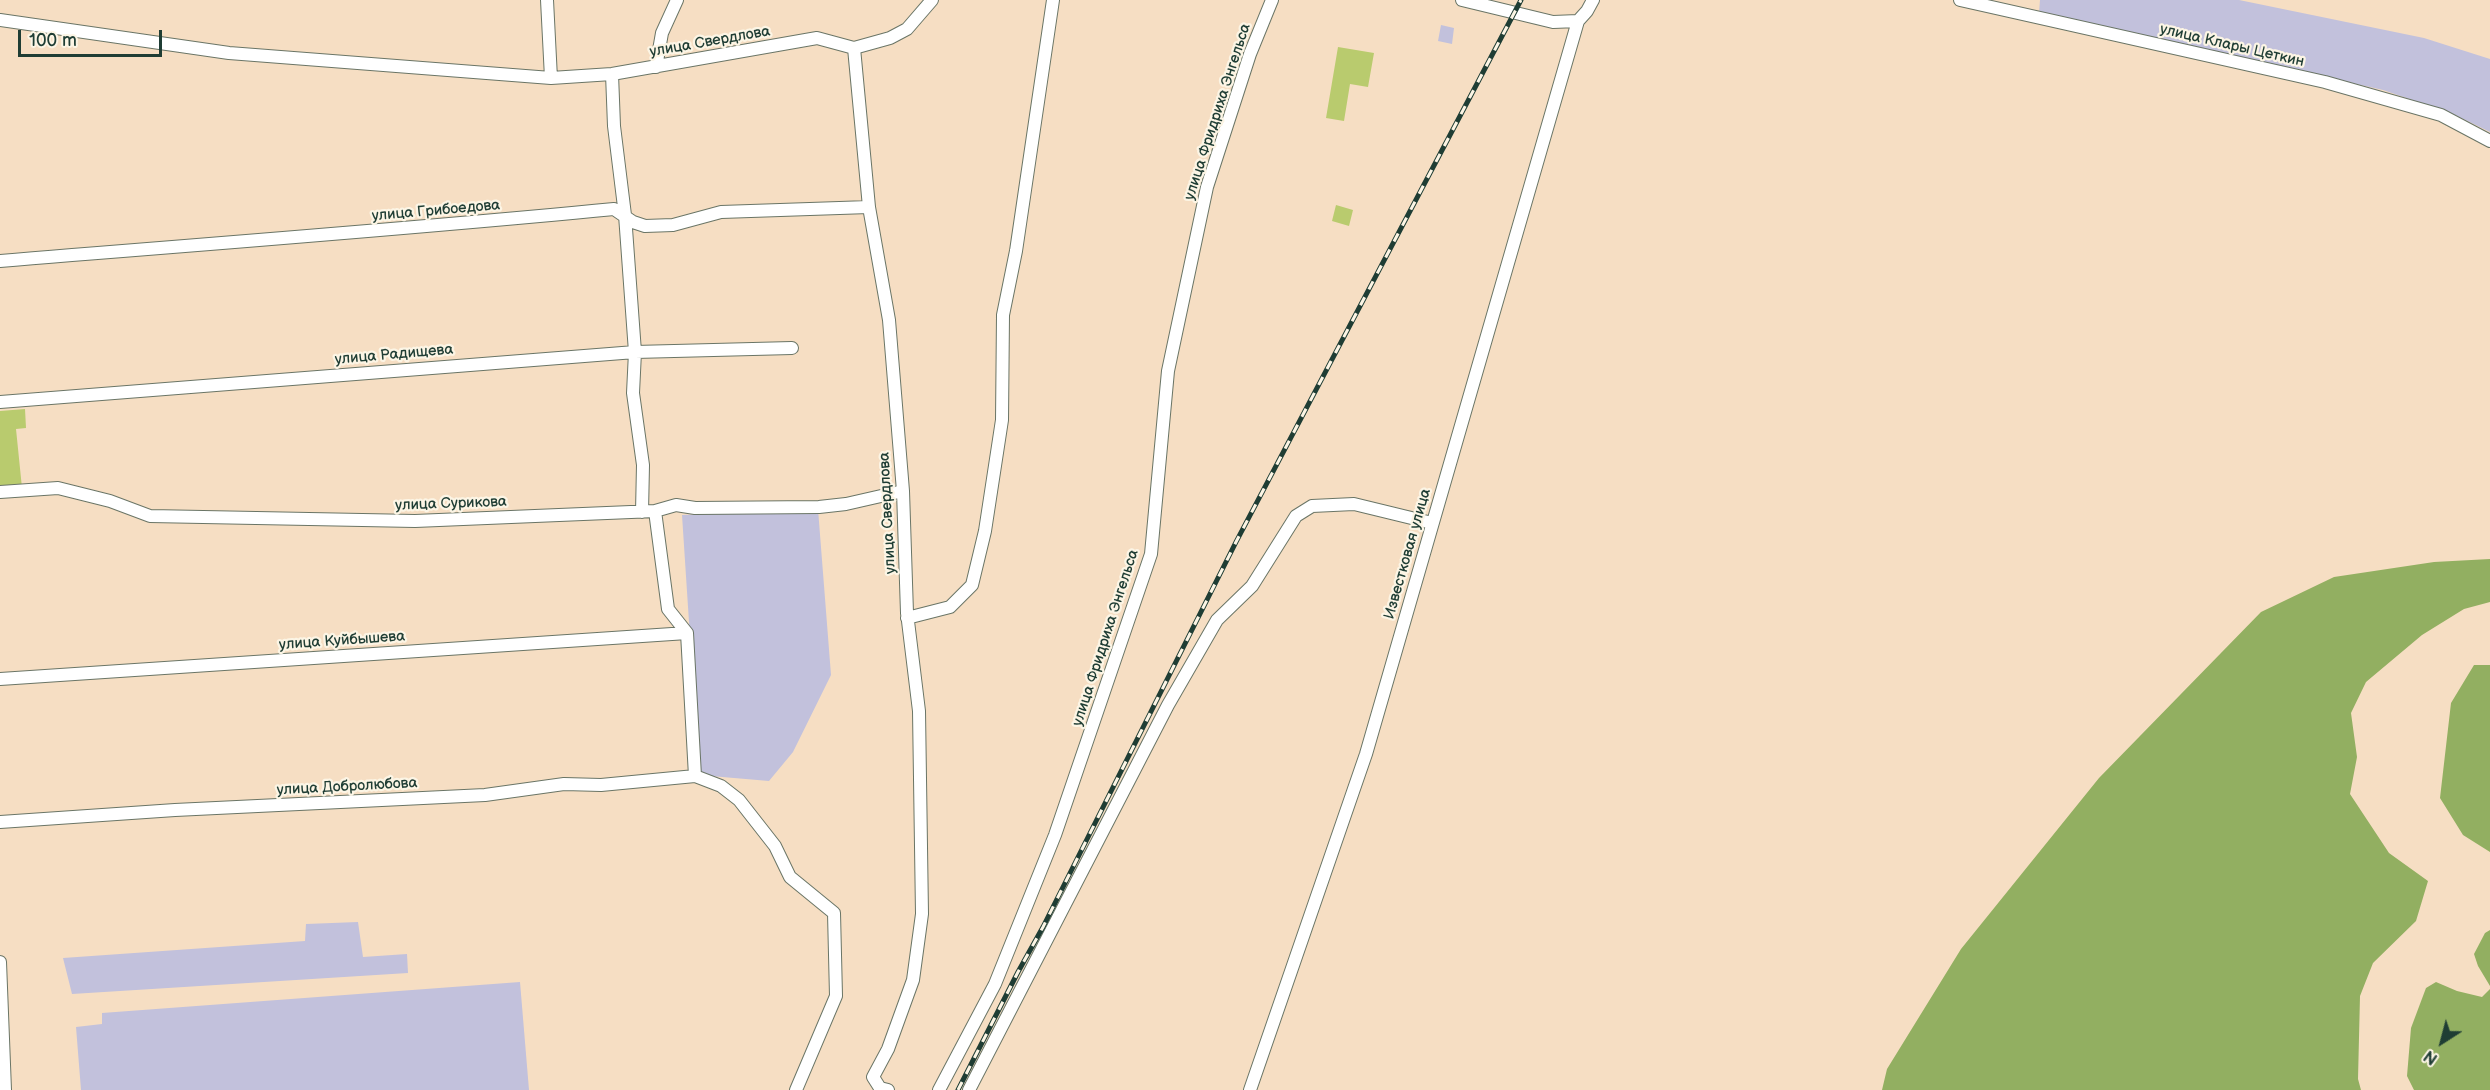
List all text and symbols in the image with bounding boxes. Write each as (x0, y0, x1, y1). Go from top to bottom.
scale bar (21, 18, 165, 56)
street label: улица Фридриха Энгельса (1181, 21, 1255, 203)
street label: улица Клары Цеткин (2158, 21, 2306, 71)
street label: улица Свердлова (648, 23, 772, 61)
text: 100 m (29, 30, 77, 51)
street label: улица Грибоедова (371, 196, 501, 226)
street label: улица Радищева (334, 341, 454, 369)
street label: улица Свердлова (876, 452, 900, 574)
street label: Известковая улица (1381, 487, 1435, 621)
street label: улица Сурикова (395, 493, 507, 515)
street label: улица Фридриха Энгельса (1069, 547, 1143, 729)
street label: улица Куйбышева (278, 628, 406, 654)
street label: улица Добролюбова (276, 774, 418, 800)
north arrow (2412, 1012, 2472, 1072)
text: N (2421, 1046, 2442, 1068)

